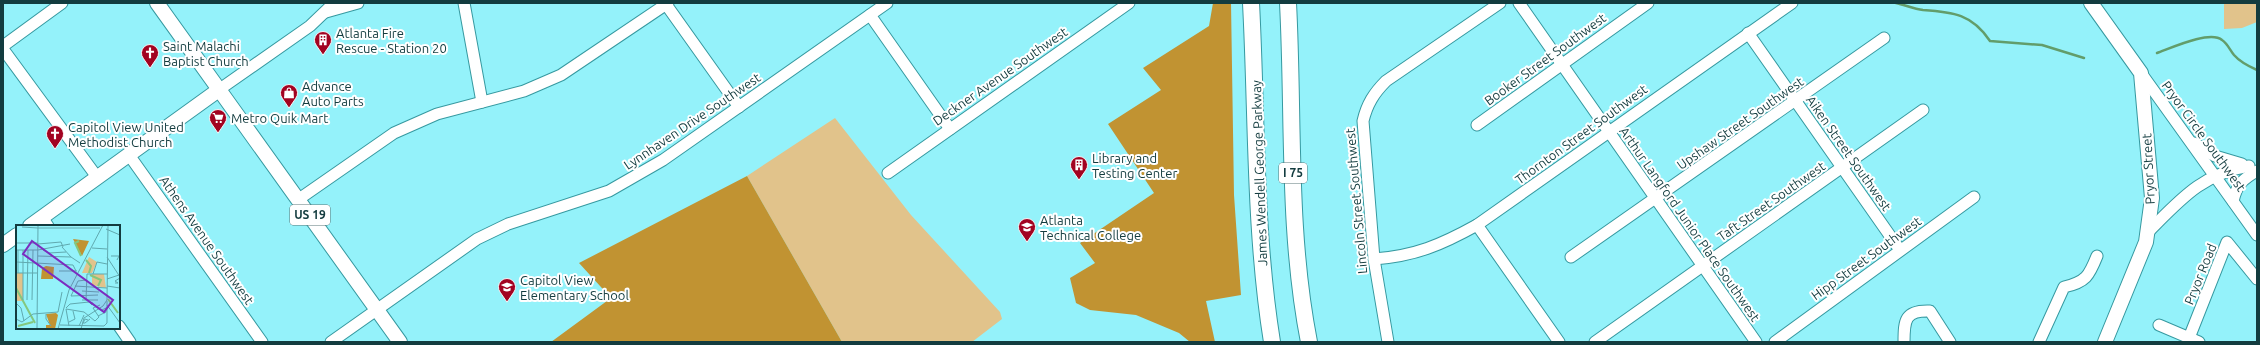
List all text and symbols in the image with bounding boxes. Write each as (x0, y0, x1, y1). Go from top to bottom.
street label: Booker Street Southwest (1482, 10, 1608, 108)
street label: Deckner Avenue Southwest (930, 24, 1070, 128)
place label: Atlanta Fire Rescue - Station 20 (336, 26, 447, 55)
building icon: Atlanta Fire Rescue - Station 20 (313, 30, 333, 55)
place label: Saint Malachi Baptist Church (163, 39, 249, 68)
church icon: Saint Malachi Baptist Church (140, 43, 160, 68)
street label: Lynnhaven Drive Southwest (621, 70, 763, 172)
street label: Upshaw Street Southwest (1674, 74, 1806, 172)
street label: Pryor Circle Southwest (2159, 78, 2249, 194)
place label: Advance Auto Parts (302, 79, 364, 108)
street label: James Wendell George Parkway (1249, 80, 1269, 266)
street label: Thornton Street Southwest (1512, 82, 1650, 186)
shop icon: Advance Auto Parts (279, 83, 299, 108)
street label: Aiken Street Southwest (1804, 93, 1894, 213)
supermarket icon: Metro Quik Mart (208, 108, 228, 133)
place label: Metro Quik Mart (231, 111, 328, 126)
place label: Capitol View United Methodist Church (68, 120, 184, 149)
church icon: Capitol View United Methodist Church (45, 124, 65, 149)
street label: Arthur Langford Junior Place Southwest (1617, 124, 1763, 324)
street label: Lincoln Street Southwest (1343, 128, 1369, 274)
street label: Pryor Street (2139, 133, 2157, 205)
place label: Library and Testing Center (1092, 151, 1177, 180)
building icon: Library and Testing Center (1069, 155, 1089, 180)
street label: Taft Street Southwest (1715, 159, 1827, 243)
road number: I 75 (1279, 163, 1307, 183)
street label: Athens Avenue Southwest (157, 173, 257, 307)
road number: US 19 (290, 205, 330, 225)
place label: Atlanta Technical College (1040, 213, 1141, 242)
street label: Hipp Street Southwest (1808, 214, 1924, 302)
school or university icon: Atlanta Technical College (1017, 217, 1037, 242)
inset map (16, 225, 120, 329)
street label: Pryor Road (2181, 241, 2219, 307)
place label: Capitol View Elementary School (520, 273, 629, 302)
school or university icon: Capitol View Elementary School (497, 277, 517, 302)

